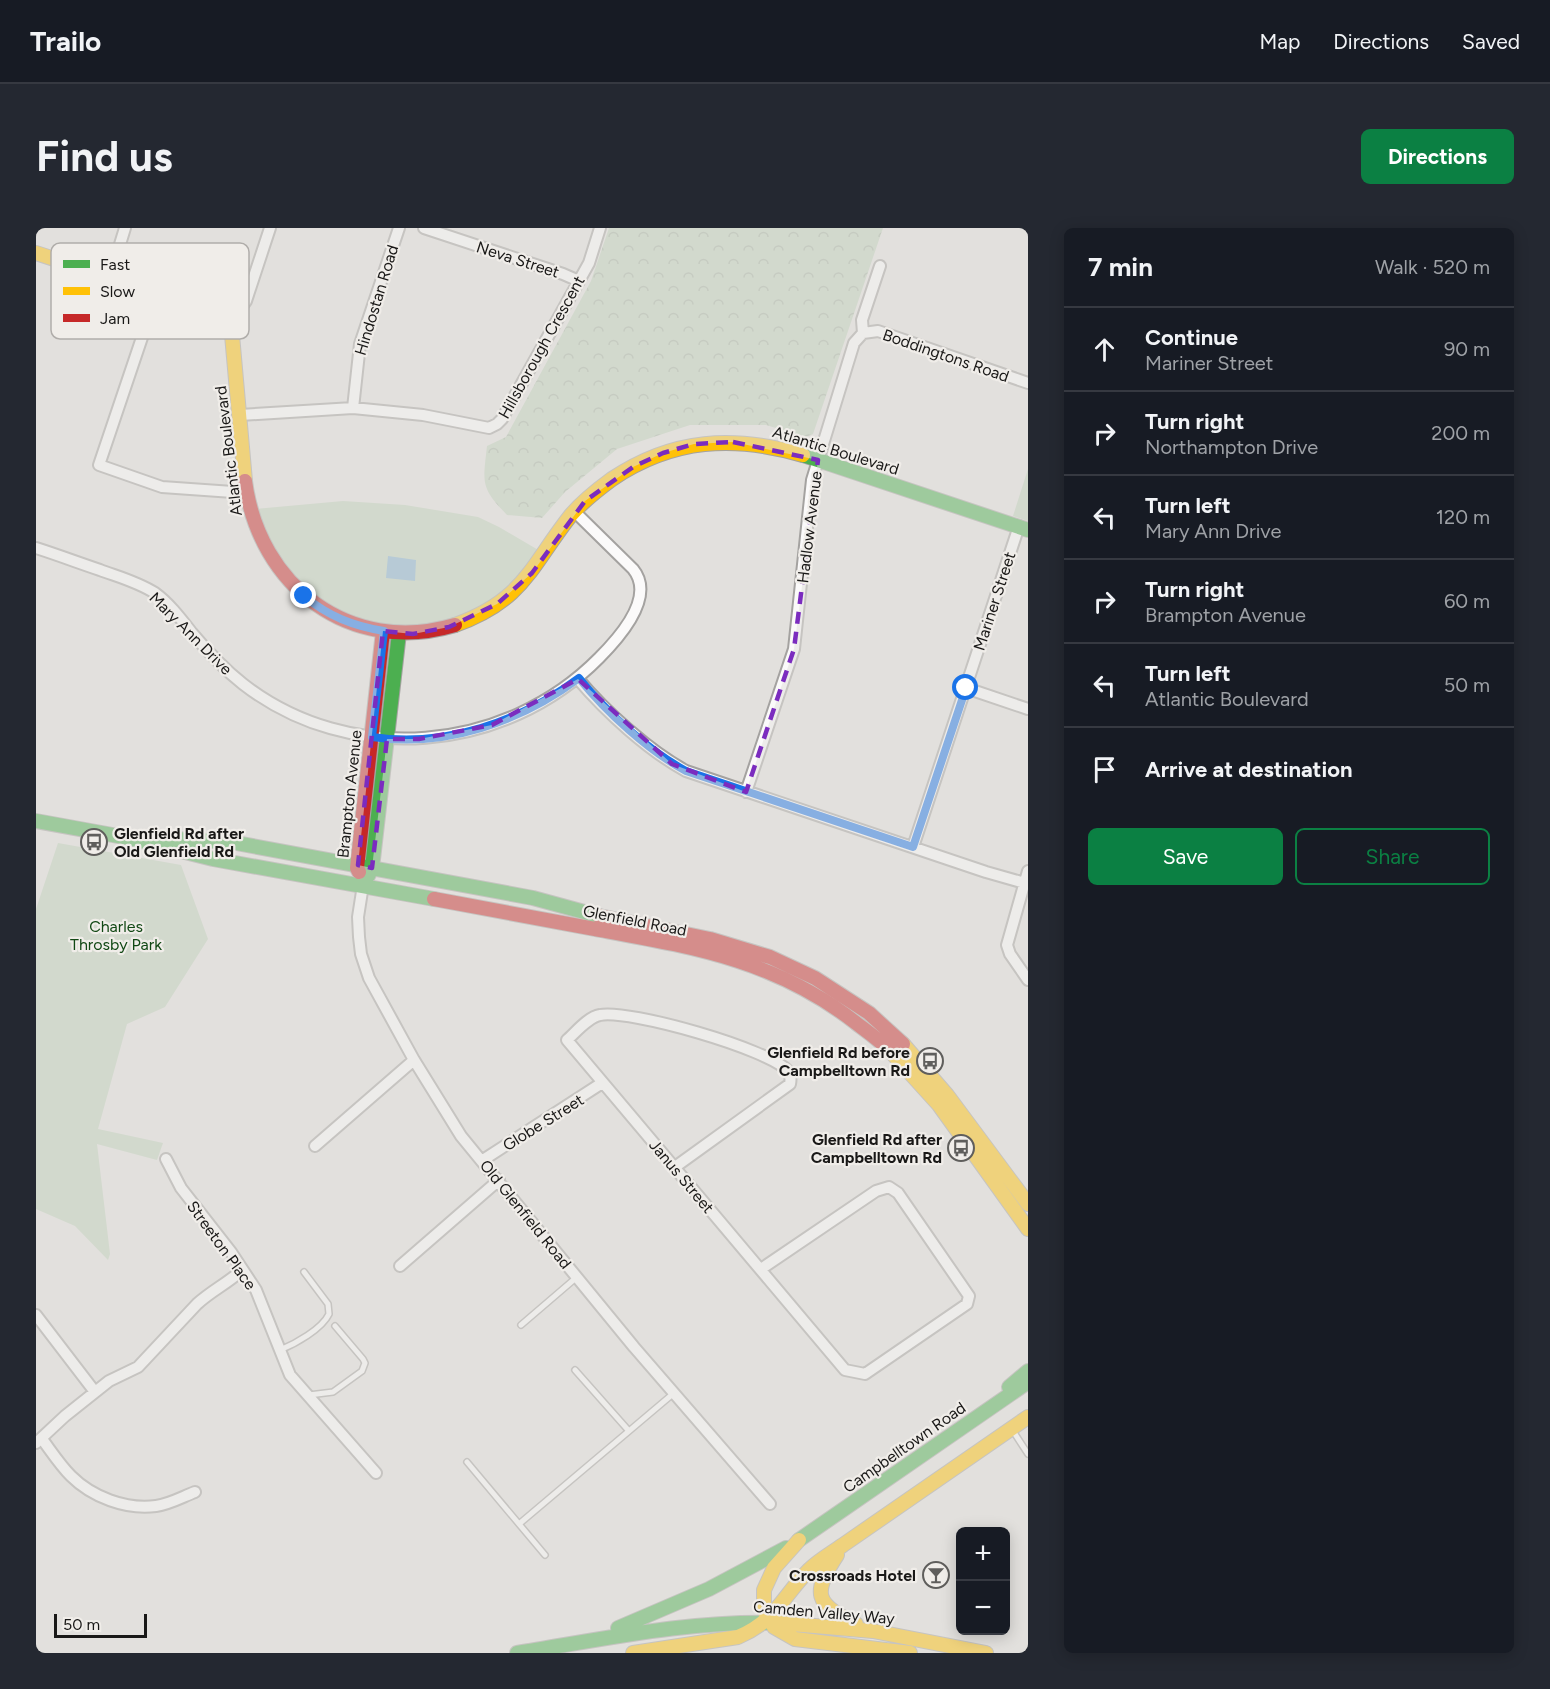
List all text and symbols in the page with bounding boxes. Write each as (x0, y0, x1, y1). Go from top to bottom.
text: Trailo (30, 24, 101, 58)
text: Map (1259, 29, 1300, 54)
text: Directions (1333, 29, 1429, 54)
text: Saved (1462, 29, 1520, 54)
button: Directions (1361, 129, 1514, 184)
text: Find us (36, 131, 173, 182)
street label: Neva Street (474, 237, 562, 282)
legend (51, 243, 249, 339)
street label: Hindostan Road (351, 243, 402, 358)
text: 7 min (1088, 251, 1153, 283)
text: Fast (100, 255, 130, 274)
text: Walk · 520 m (1375, 255, 1490, 279)
street label: Hillsborough Crescent (494, 273, 589, 422)
text: Slow (100, 282, 135, 301)
text: Jam (100, 309, 130, 328)
text: Continue (1145, 324, 1238, 351)
street label: Boddingtons Road (880, 325, 1011, 386)
icon: ahead (1088, 333, 1121, 366)
text: 90 m (1444, 337, 1490, 361)
text: Mariner Street (1145, 351, 1273, 375)
street label: Atlantic Boulevard (211, 385, 246, 517)
text: Turn right (1145, 408, 1244, 435)
icon: right (1088, 417, 1121, 450)
text: 200 m (1431, 421, 1490, 445)
street label: Atlantic Boulevard (770, 422, 901, 479)
text: Northampton Drive (1145, 435, 1318, 459)
street label: Hadlow Avenue (793, 470, 826, 584)
text: Turn left (1145, 492, 1231, 519)
icon: left (1088, 501, 1121, 534)
text: 120 m (1436, 505, 1490, 529)
text: Mary Ann Drive (1145, 519, 1281, 543)
street label: Mariner Street (970, 549, 1019, 653)
text: Turn right (1145, 576, 1244, 603)
route end (290, 582, 316, 608)
icon: right (1088, 585, 1121, 618)
street label: Mary Ann Drive (145, 588, 236, 679)
text: 60 m (1444, 589, 1490, 613)
text: Brampton Avenue (1145, 603, 1306, 627)
text: Turn left (1145, 660, 1231, 687)
icon: left (1088, 669, 1121, 702)
text: 50 m (1444, 673, 1490, 697)
route start (952, 674, 978, 700)
text: Atlantic Boulevard (1145, 687, 1309, 711)
street label: Brampton Avenue (333, 729, 366, 859)
icon: arrive (1088, 753, 1121, 786)
text: Arrive at destination (1145, 756, 1353, 783)
place label: Glenfield Rd after Old Glenfield Rd (114, 824, 244, 861)
bus stop icon: Glenfield Rd after Old Glenfield Rd (79, 827, 109, 857)
button: Save (1088, 828, 1283, 885)
button: Share (1295, 828, 1490, 885)
street label: Glenfield Road (581, 901, 688, 940)
park label: Charles Throsby Park (70, 917, 162, 954)
place label: Glenfield Rd before Campbelltown Rd (767, 1043, 910, 1080)
bus stop icon: Glenfield Rd before Campbelltown Rd (915, 1046, 945, 1076)
street label: Globe Street (499, 1090, 587, 1155)
place label: Glenfield Rd after Campbelltown Rd (811, 1130, 942, 1167)
bus stop icon: Glenfield Rd after Campbelltown Rd (946, 1133, 976, 1163)
street label: Janus Street (645, 1136, 718, 1217)
street label: Old Glenfield Road (476, 1156, 575, 1273)
street label: Streeton Place (183, 1197, 260, 1294)
street label: Campbelltown Road (839, 1398, 969, 1497)
map controls (956, 1527, 1010, 1635)
button: + (956, 1527, 1010, 1581)
bar icon: Crossroads Hotel (921, 1560, 951, 1590)
place label: Crossroads Hotel (789, 1566, 916, 1585)
button: − (956, 1581, 1010, 1635)
street label: Camden Valley Way (752, 1597, 896, 1628)
scale bar (54, 1611, 147, 1638)
text: 50 m (63, 1615, 100, 1634)

